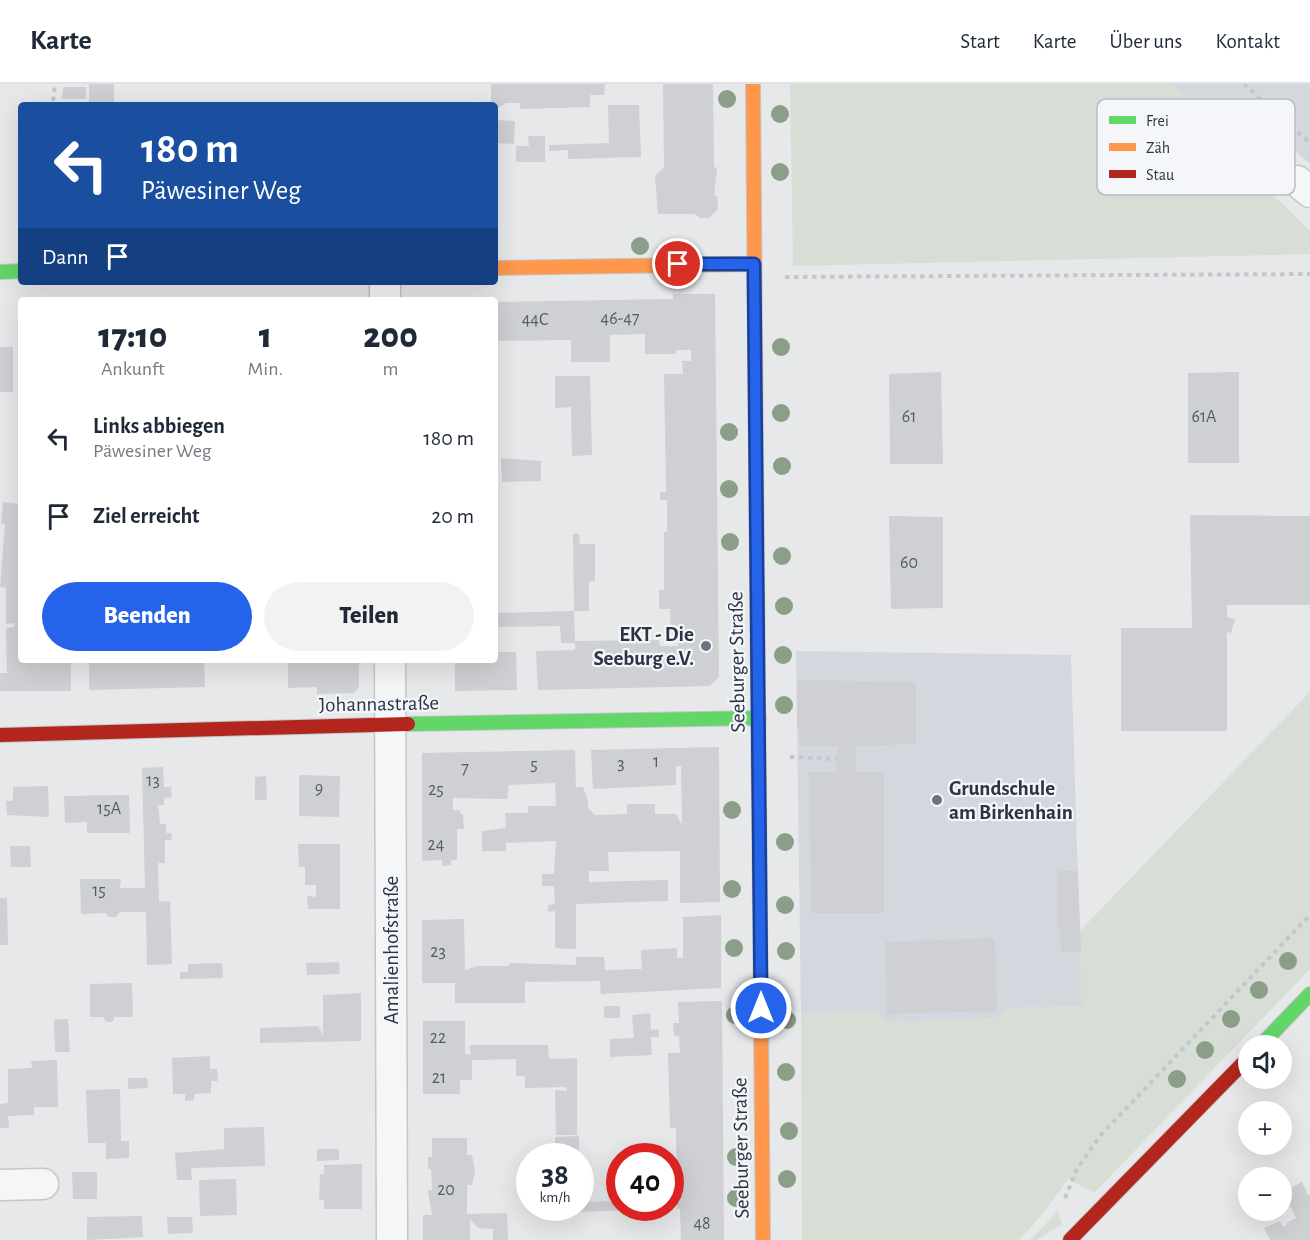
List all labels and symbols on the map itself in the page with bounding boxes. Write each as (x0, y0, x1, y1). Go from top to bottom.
legend (1097, 99, 1295, 195)
text: Frei (1146, 113, 1169, 129)
text: Zäh (1146, 140, 1170, 156)
text: Stau (1146, 167, 1174, 183)
pin (652, 238, 703, 289)
house number: 46-47 (601, 310, 639, 328)
house number: 44C (522, 311, 548, 329)
house number: 61 (902, 408, 916, 426)
house number: 61A (1191, 408, 1217, 426)
house number: 60 (900, 554, 918, 572)
street label: Seeburger Straße (725, 591, 749, 733)
place label: EKT - Die Seeburg e.V. (593, 624, 694, 669)
marker: EKT - Die Seeburg e.V. (699, 639, 713, 653)
street label: Johannastraße (319, 692, 439, 716)
house number: 1 (653, 753, 659, 771)
house number: 3 (617, 755, 625, 773)
house number: 5 (530, 756, 538, 774)
house number: 7 (461, 760, 469, 778)
house number: 13 (146, 772, 160, 790)
place label: Grundschule am Birkenhain (949, 778, 1073, 823)
house number: 9 (315, 780, 323, 798)
house number: 25 (428, 781, 444, 799)
marker: Grundschule am Birkenhain (930, 793, 944, 807)
house number: 15A (97, 800, 122, 818)
house number: 24 (428, 836, 445, 854)
street label: Amalienhofstraße (381, 876, 402, 1024)
house number: 15 (92, 882, 106, 900)
house number: 23 (430, 943, 446, 961)
position arrow (729, 976, 793, 1040)
house number: 22 (430, 1029, 446, 1047)
house number: 21 (432, 1069, 446, 1087)
street label: Seeburger Straße (729, 1077, 753, 1219)
speed limit sign: 40 (606, 1143, 684, 1221)
house number: 20 (437, 1181, 455, 1199)
house number: 48 (693, 1215, 711, 1233)

